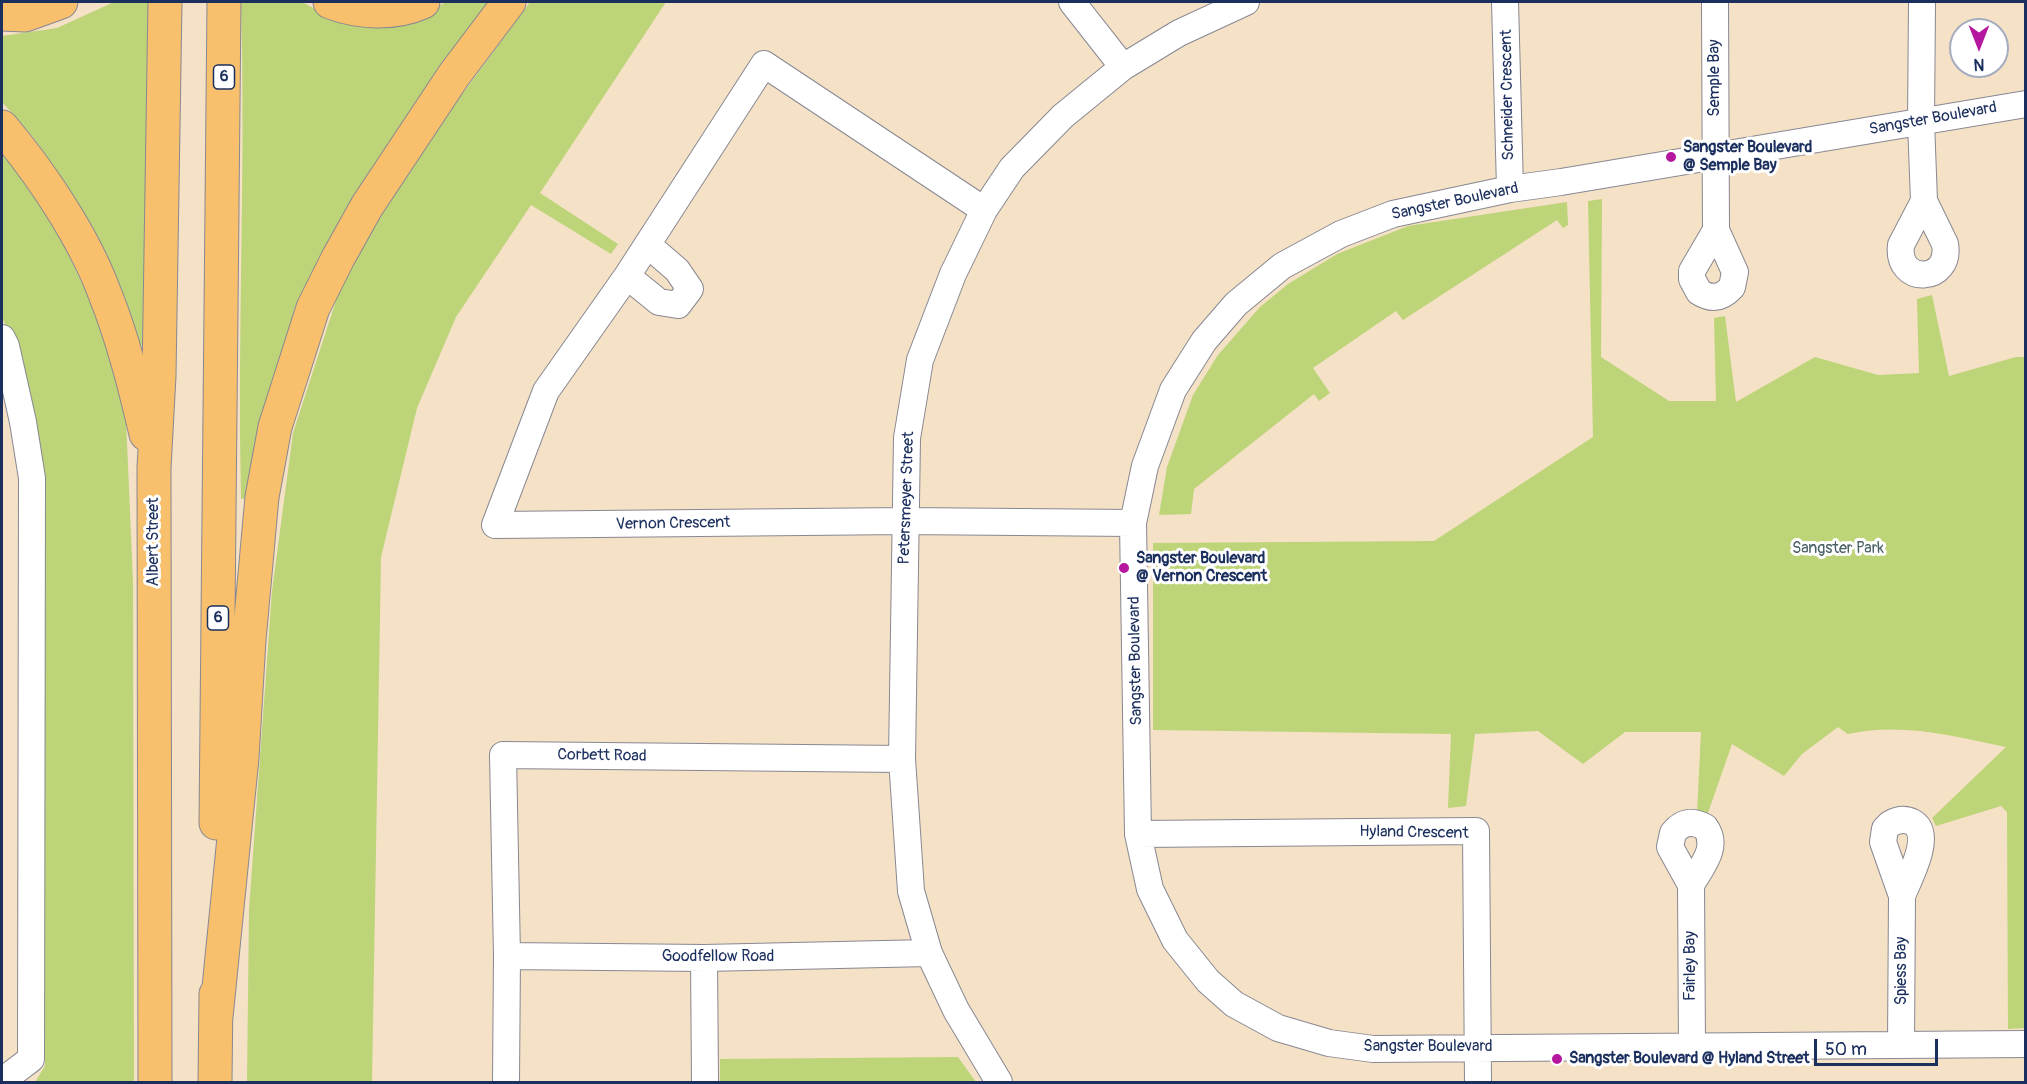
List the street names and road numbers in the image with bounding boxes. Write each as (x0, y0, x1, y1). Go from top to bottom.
street label: Schneider Crescent (1497, 29, 1519, 161)
street label: Semple Bay (1705, 39, 1725, 117)
road number: 6 (214, 65, 234, 89)
street label: Sangster Boulevard (1868, 98, 1998, 140)
street label: Sangster Boulevard (1390, 179, 1520, 225)
street label: Petersmeyer Street (895, 431, 919, 565)
street label: Albert Street (144, 498, 164, 586)
street label: Vernon Crescent (615, 513, 731, 535)
street label: Sangster Boulevard (1125, 596, 1147, 726)
road number: 6 (208, 606, 228, 630)
street label: Corbett Road (557, 746, 647, 766)
street label: Hyland Crescent (1359, 822, 1469, 844)
street label: Fairley Bay (1681, 931, 1701, 1001)
street label: Spiess Bay (1892, 937, 1912, 1005)
street label: Goodfellow Road (662, 947, 774, 967)
street label: Sangster Boulevard (1363, 1037, 1493, 1057)

